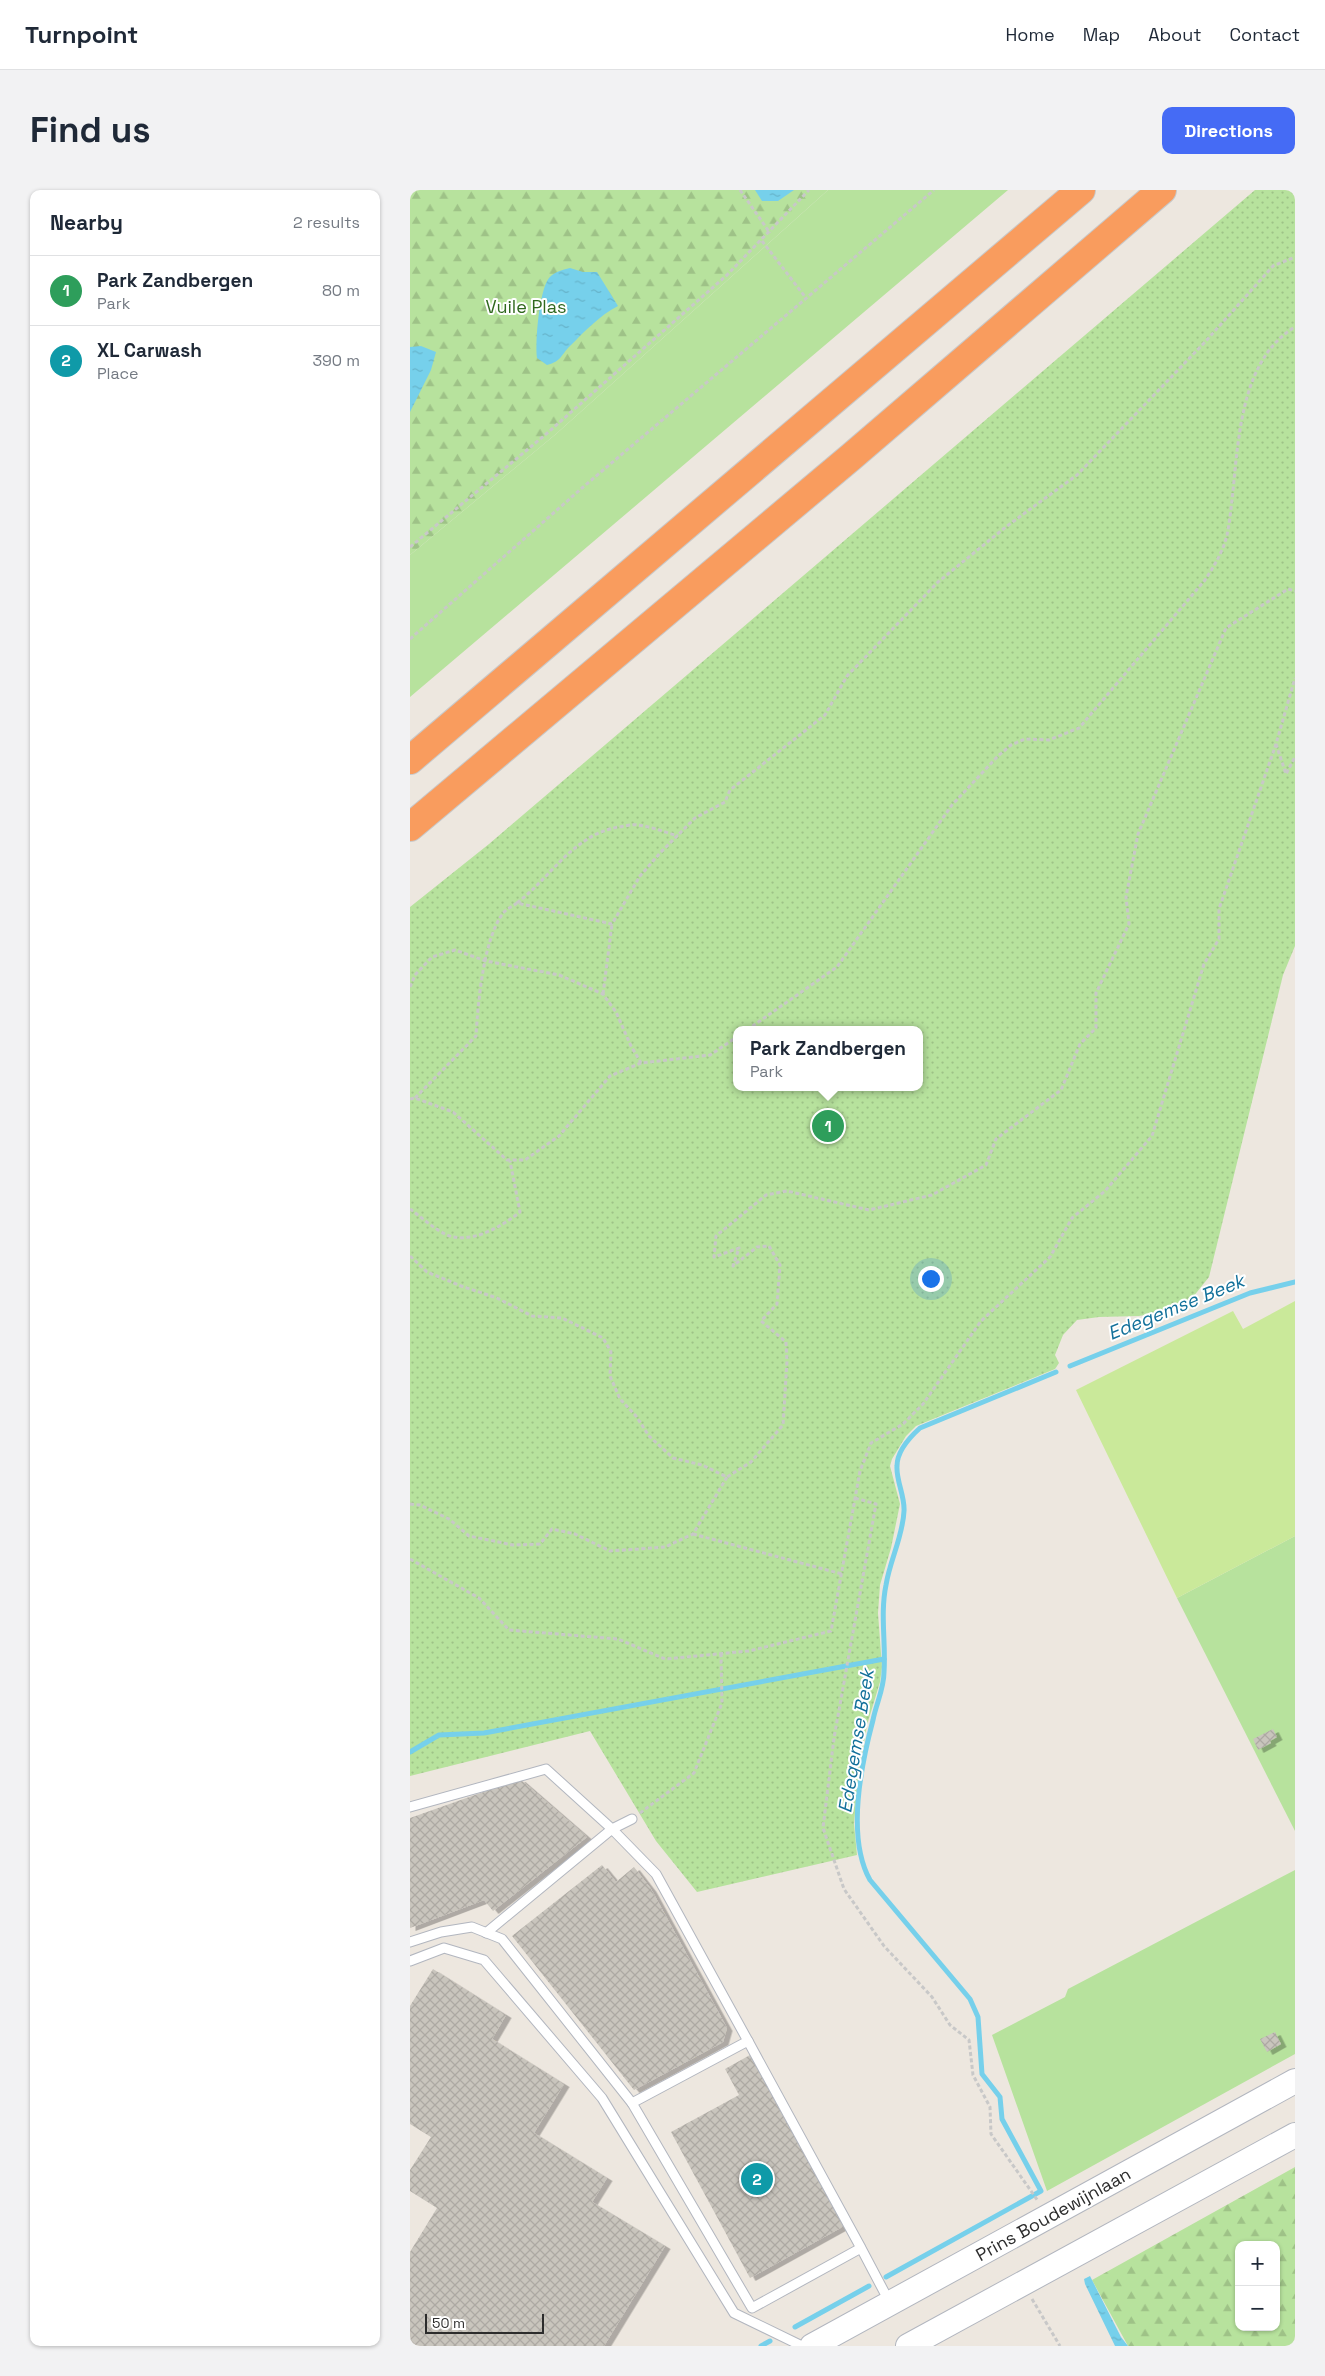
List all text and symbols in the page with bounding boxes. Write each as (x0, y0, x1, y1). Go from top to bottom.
text: Turnpoint (25, 19, 138, 50)
text: Home (1006, 23, 1055, 46)
text: Map (1083, 23, 1120, 46)
text: About (1148, 23, 1202, 46)
text: Contact (1230, 23, 1300, 46)
button: Directions (1162, 107, 1295, 154)
text: Find us (30, 108, 151, 152)
text: Nearby (50, 209, 123, 236)
text: 2 results (293, 212, 360, 233)
text: Park Zandbergen (97, 268, 253, 293)
text: 1 (62, 280, 70, 301)
text: 80 m (322, 280, 360, 301)
text: Park (97, 293, 130, 314)
park label: Vuile Plas (485, 295, 567, 318)
text: XL Carwash (97, 338, 202, 363)
text: 2 (61, 350, 71, 371)
text: 390 m (312, 350, 360, 371)
text: Place (97, 363, 139, 384)
popup (733, 1026, 923, 1091)
text: Park Zandbergen (750, 1036, 906, 1061)
text: Park (750, 1061, 783, 1082)
pin: 1 (812, 1107, 844, 1145)
your location (918, 1266, 944, 1292)
water label: Edegemse Beek (1104, 1267, 1251, 1346)
water label: Edegemse Beek (832, 1665, 880, 1815)
pin: 2 (741, 2160, 773, 2198)
street label: Prins Boudewijnlaan (971, 2162, 1135, 2266)
map controls (1235, 2241, 1280, 2331)
button: + (1235, 2241, 1280, 2286)
button: − (1235, 2286, 1280, 2331)
scale bar (425, 2311, 544, 2334)
text: 50 m (432, 2314, 465, 2332)

